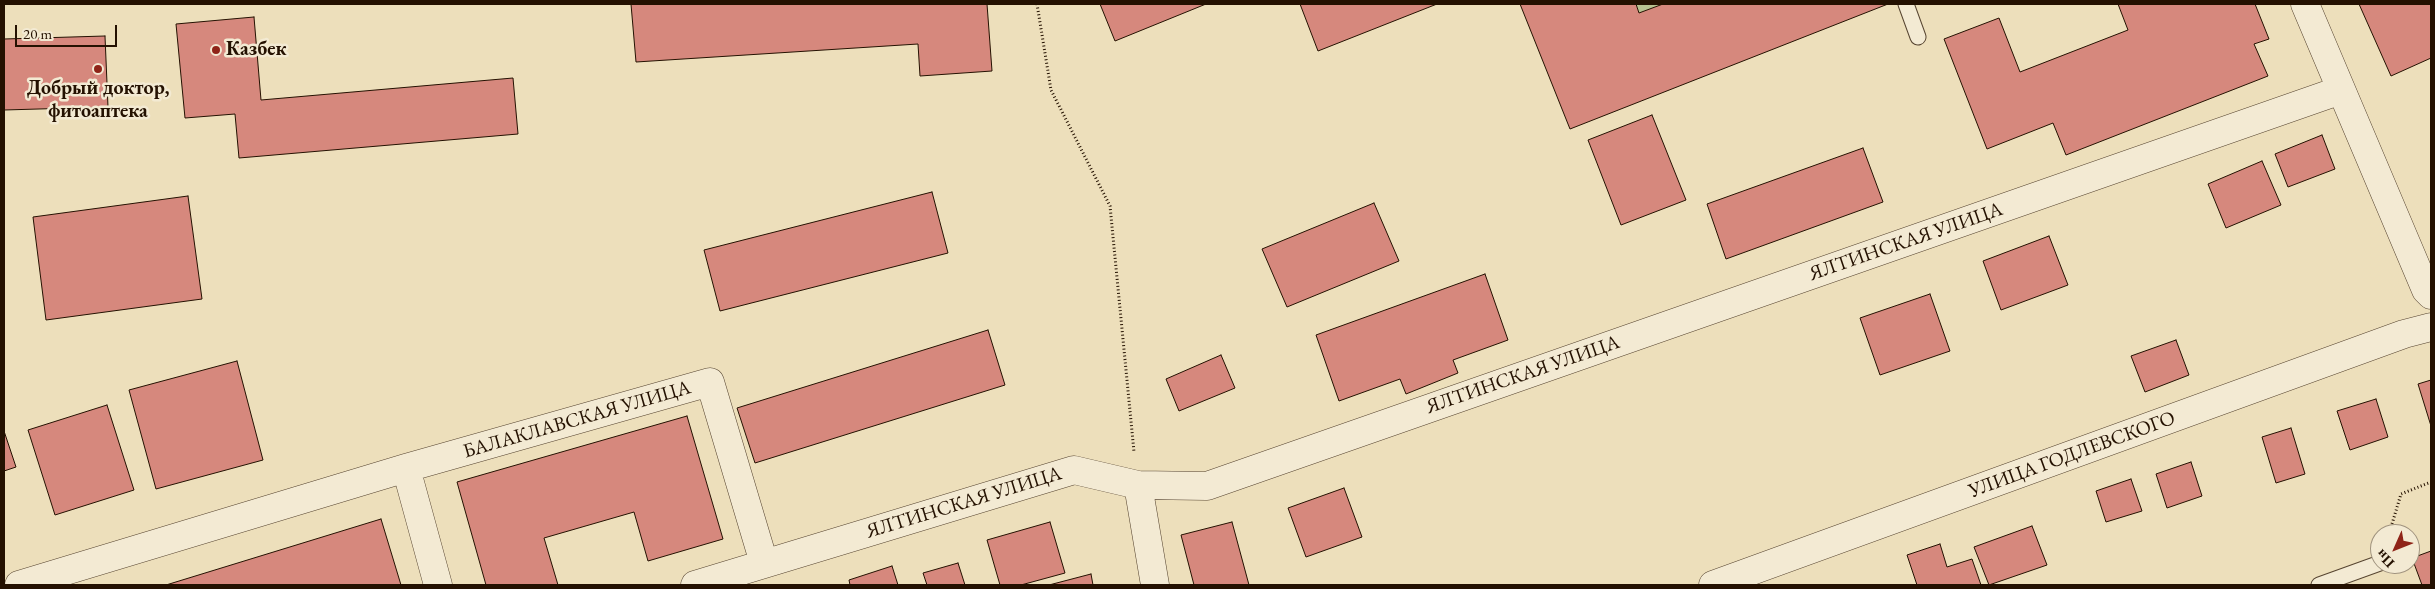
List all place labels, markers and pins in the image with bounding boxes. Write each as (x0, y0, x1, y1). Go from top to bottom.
place label: Казбек (226, 38, 287, 62)
marker: Казбек (210, 44, 222, 56)
marker: Добрый доктор, фитоаптека (92, 63, 104, 75)
place label: Добрый доктор, фитоаптека (27, 77, 169, 124)

